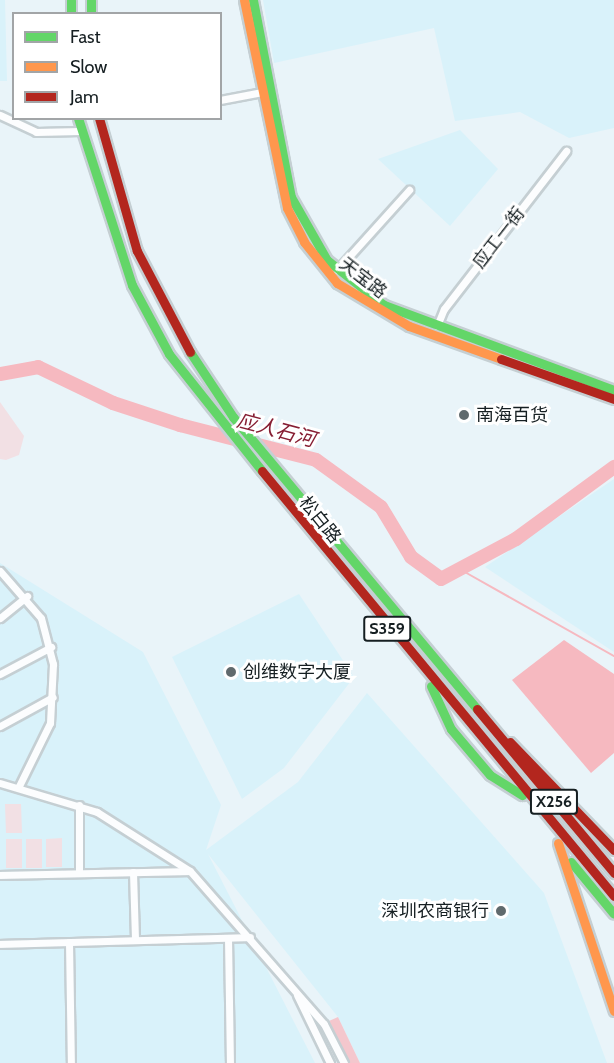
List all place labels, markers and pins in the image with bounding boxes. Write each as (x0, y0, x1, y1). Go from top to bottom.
place label: 南海百货 (476, 404, 548, 426)
marker: 南海百货 (457, 408, 471, 422)
place label: 创维数字大厦 (243, 661, 351, 683)
marker: 创维数字大厦 (224, 665, 238, 679)
place label: 深圳农商银行 (381, 900, 489, 922)
marker: 深圳农商银行 (494, 904, 508, 918)

